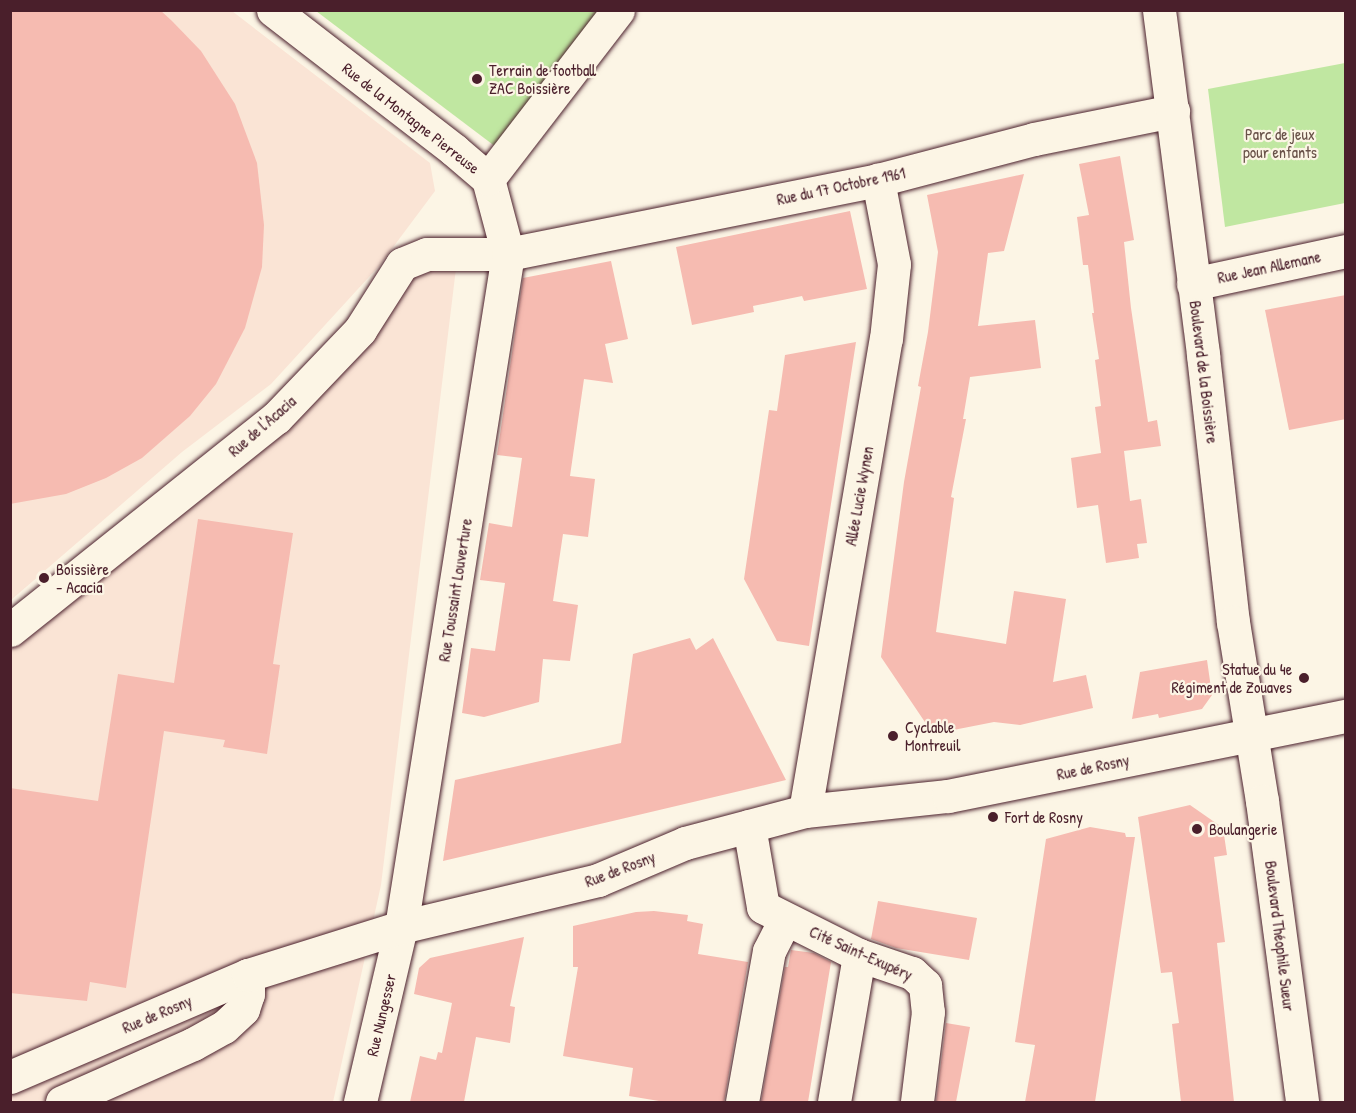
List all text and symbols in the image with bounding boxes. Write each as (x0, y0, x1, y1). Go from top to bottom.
street label: Rue de la Montagne Pierreuse (339, 58, 483, 178)
place label: Terrain de football ZAC Boissière (489, 60, 596, 98)
marker: Terrain de football ZAC Boissière (470, 72, 484, 86)
park label: Parc de jeux pour enfants (1243, 124, 1317, 162)
street label: Rue du 17 Octobre 1961 (775, 163, 907, 209)
street label: Rue Jean Allemane (1216, 247, 1322, 287)
street label: Boulevard de la Boissière (1186, 299, 1222, 445)
street label: Rue de l'Acacia (224, 391, 300, 461)
street label: Allée Lucie Wynen (841, 445, 877, 547)
street label: Rue Toussaint Louverture (434, 517, 476, 663)
place label: Boissière - Acacia (56, 559, 109, 597)
marker: Boissière - Acacia (37, 571, 51, 585)
place label: Statue du 4e Régiment de Zouaves (1172, 659, 1292, 697)
marker: Statue du 4e Régiment de Zouaves (1297, 671, 1311, 685)
place label: Cyclable Montreuil (905, 717, 960, 755)
marker: Cyclable Montreuil (886, 729, 900, 743)
street label: Rue de Rosny (1055, 750, 1131, 784)
place label: Fort de Rosny (1005, 807, 1083, 827)
marker: Fort de Rosny (986, 810, 1000, 824)
place label: Boulangerie (1209, 819, 1277, 839)
marker: Boulangerie (1190, 822, 1204, 836)
street label: Rue de Rosny (582, 847, 658, 891)
street label: Boulevard Théophile Sueur (1261, 860, 1299, 1012)
street label: Cité Saint-Exupéry (806, 922, 916, 984)
street label: Rue Nungesser (362, 972, 400, 1058)
street label: Rue de Rosny (119, 991, 195, 1037)

